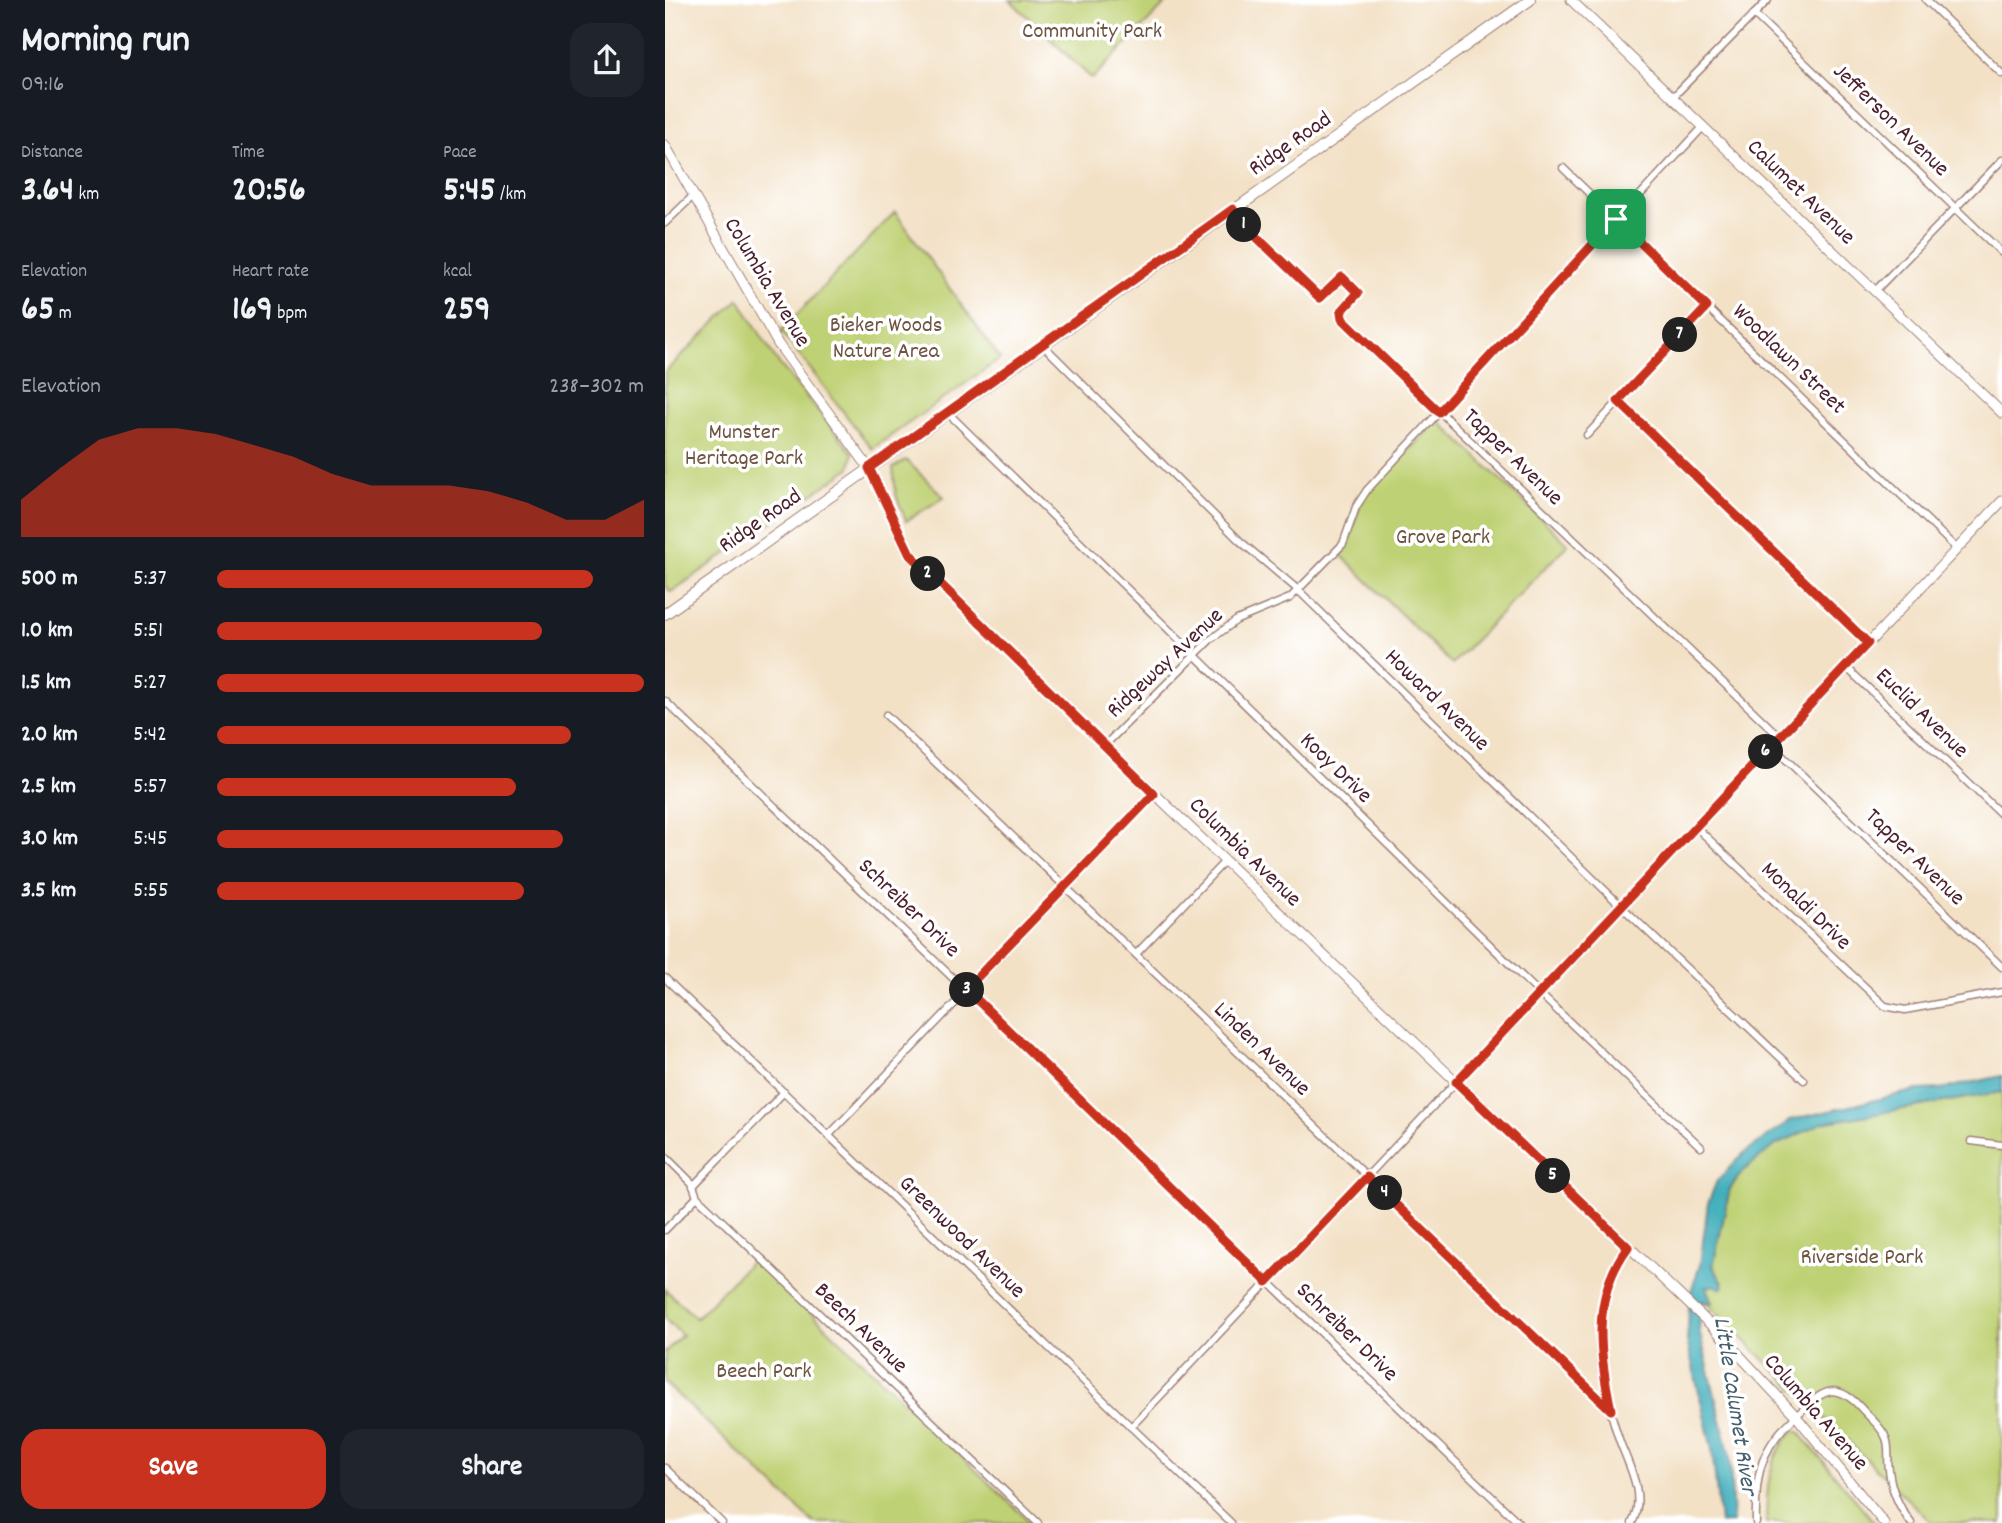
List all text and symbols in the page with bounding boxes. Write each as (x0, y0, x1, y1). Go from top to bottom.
text: Morning run (21, 15, 190, 70)
park label: Community Park (1022, 16, 1162, 49)
button: share (570, 23, 644, 97)
street label: Jefferson Avenue (1824, 57, 1956, 185)
text: 09:16 (21, 69, 64, 102)
street label: Ridge Road (1243, 104, 1339, 186)
street label: Calumet Avenue (1738, 132, 1862, 254)
text: Distance (21, 140, 83, 167)
text: Time (232, 140, 265, 167)
text: Pace (443, 140, 477, 167)
text: 3.64 (21, 167, 74, 217)
text: 20:56 (232, 167, 306, 217)
text: 5:45 (443, 167, 496, 217)
text: km (74, 182, 99, 209)
text: /km (496, 182, 526, 209)
pin (1586, 189, 1646, 249)
icon: arrive (1597, 200, 1635, 238)
pin: 1 (1227, 208, 1261, 243)
text: 1 (1241, 211, 1246, 238)
street label: Columbia Avenue (714, 212, 818, 354)
text: Elevation (21, 259, 87, 286)
text: Heart rate (232, 259, 309, 286)
text: kcal (443, 259, 472, 286)
text: 65 (21, 286, 54, 336)
text: 169 (232, 286, 273, 336)
text: 259 (443, 286, 491, 336)
street label: Woodlawn Street (1724, 297, 1852, 423)
text: m (54, 301, 72, 328)
text: bpm (273, 301, 307, 328)
park label: Bieker Woods Nature Area (830, 310, 942, 369)
pin: 7 (1663, 318, 1697, 352)
text: 7 (1676, 321, 1683, 348)
text: Elevation (21, 371, 101, 404)
text: 238–302 m (549, 371, 644, 404)
street label: Tapper Avenue (1454, 402, 1570, 514)
park label: Munster Heritage Park (685, 417, 803, 476)
street label: Ridge Road (713, 481, 809, 563)
park label: Grove Park (1396, 522, 1490, 555)
pin: 2 (911, 556, 945, 592)
text: 2 (923, 560, 932, 587)
text: 500 m (21, 563, 78, 596)
text: 5:37 (133, 563, 167, 596)
street label: Ridgeway Avenue (1100, 601, 1232, 727)
text: 1.0 km (21, 615, 73, 648)
text: 5:51 (133, 615, 163, 648)
street label: Howard Avenue (1376, 642, 1496, 760)
street label: Euclid Avenue (1867, 661, 1975, 767)
text: 1.5 km (21, 667, 71, 700)
text: 5:27 (133, 667, 166, 700)
text: 2.0 km (21, 719, 78, 752)
text: 5:42 (133, 719, 167, 752)
street label: Kooy Drive (1291, 726, 1379, 812)
pin: 6 (1749, 734, 1783, 770)
text: 6 (1761, 738, 1770, 765)
text: 2.5 km (21, 771, 76, 804)
text: 5:57 (133, 771, 167, 804)
street label: Columbia Avenue (1180, 790, 1308, 916)
street label: Tapper Avenue (1856, 802, 1972, 914)
text: 3.0 km (21, 823, 78, 856)
text: 5:45 (133, 823, 168, 856)
street label: Schreiber Drive (849, 852, 967, 966)
street label: Monaldi Drive (1752, 855, 1858, 959)
text: 3.5 km (21, 875, 76, 908)
text: 5:55 (133, 875, 169, 908)
pin: 3 (949, 972, 985, 1007)
text: 3 (962, 976, 971, 1003)
street label: Linden Avenue (1205, 995, 1317, 1105)
pin: 5 (1535, 1158, 1571, 1194)
text: 5 (1548, 1162, 1557, 1189)
street label: Greenwood Avenue (890, 1169, 1032, 1307)
pin: 4 (1367, 1176, 1403, 1210)
text: 4 (1381, 1179, 1388, 1206)
park label: Riverside Park (1801, 1242, 1923, 1275)
street label: Beech Avenue (806, 1276, 914, 1382)
street label: Schreiber Drive (1287, 1276, 1405, 1390)
water label: Little Calumet River (1703, 1315, 1765, 1501)
street label: Columbia Avenue (1755, 1347, 1875, 1479)
park label: Beech Park (716, 1356, 812, 1389)
button: Save (21, 1429, 326, 1509)
button: Share (340, 1429, 644, 1509)

